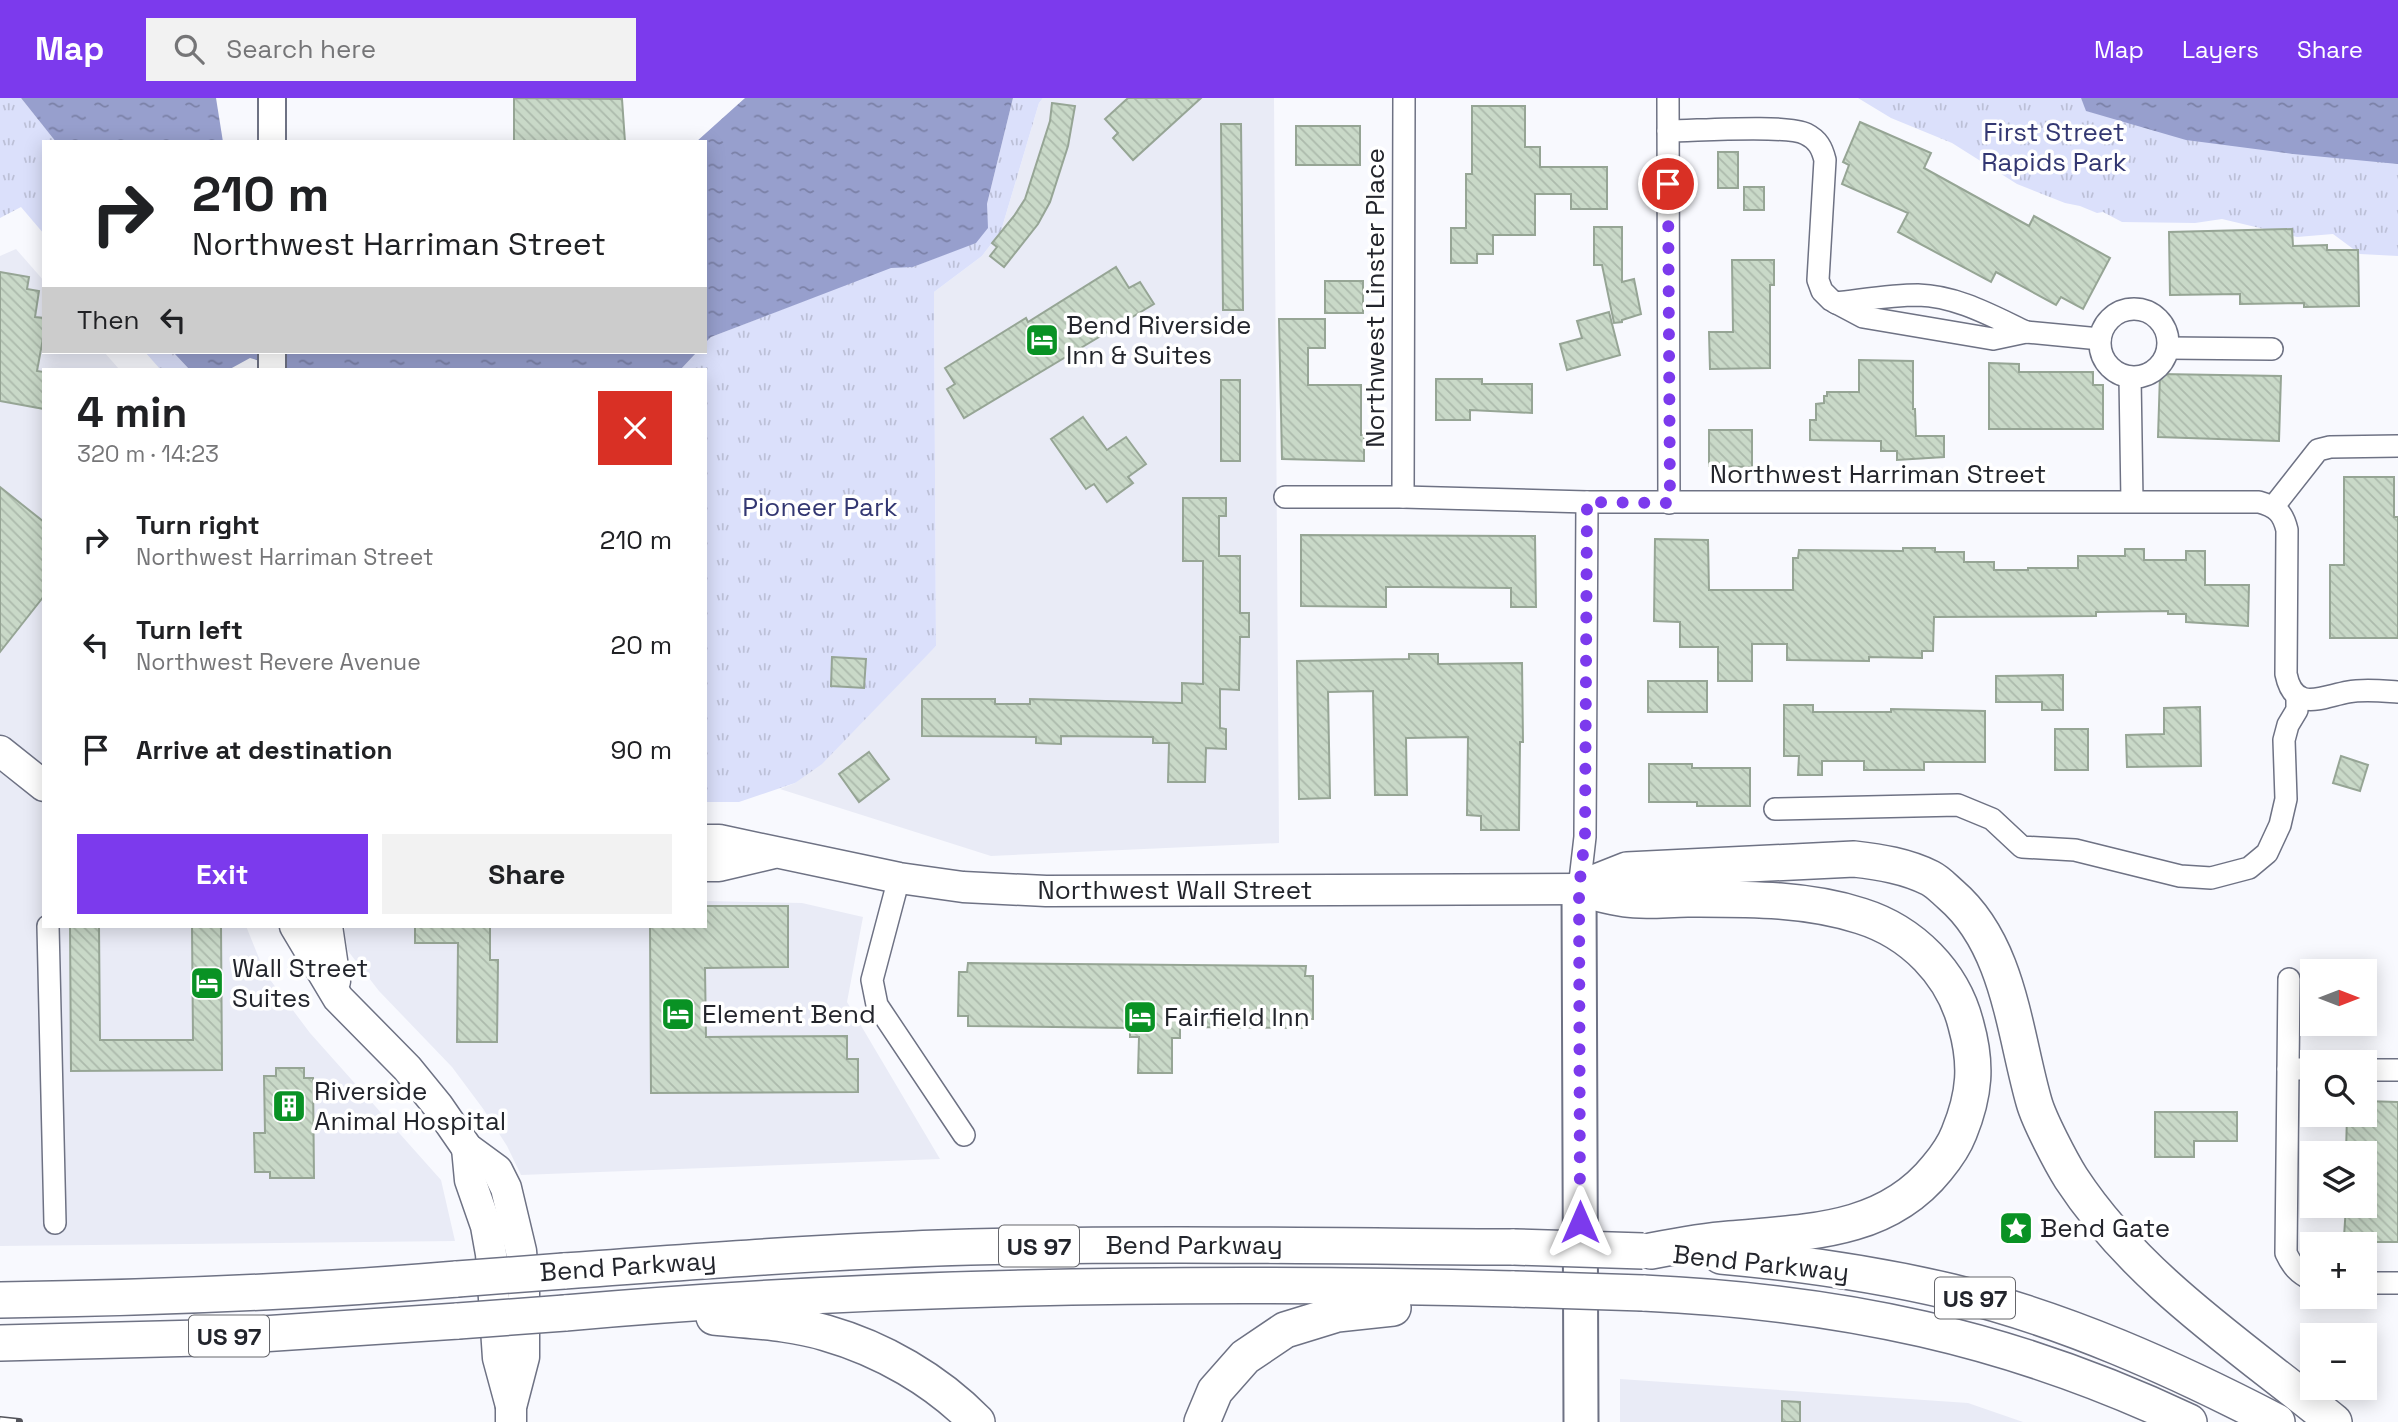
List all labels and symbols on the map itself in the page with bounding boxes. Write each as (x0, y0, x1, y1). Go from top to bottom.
park label: First Street Rapids Park (1981, 115, 2127, 179)
street label: Northwest Linster Place (1358, 148, 1392, 448)
pin (1638, 154, 1698, 214)
place label: Bend Riverside Inn & Suites (1066, 308, 1251, 372)
hotel icon: Bend Riverside Inn & Suites (1023, 321, 1061, 359)
street label: Northwest Harriman Street (1710, 457, 2046, 491)
park label: Pioneer Park (742, 490, 898, 524)
street label: Northwest Wall Street (1037, 873, 1313, 907)
place label: Wall Street Suites (232, 951, 368, 1015)
north arrow (2300, 959, 2376, 1036)
hotel icon: Wall Street Suites (188, 964, 226, 1002)
hotel icon: Element Bend (659, 995, 697, 1033)
place label: Element Bend (702, 997, 876, 1031)
hotel icon: Fairfield Inn (1121, 998, 1159, 1036)
place label: Fairfield Inn (1164, 1000, 1310, 1034)
place label: Riverside Animal Hospital (314, 1074, 506, 1138)
building icon: Riverside Animal Hospital (270, 1087, 308, 1125)
position arrow (1543, 1185, 1617, 1259)
place icon: Bend Gate (1997, 1209, 2035, 1247)
place label: Bend Gate (2040, 1211, 2170, 1245)
road number: US 97 (999, 1226, 1079, 1266)
street label: Bend Parkway (1105, 1228, 1283, 1262)
street label: Bend Parkway (1671, 1237, 1851, 1289)
street label: Bend Parkway (538, 1243, 718, 1289)
road number: US 97 (1935, 1278, 2015, 1318)
road number: US 97 (189, 1316, 269, 1356)

